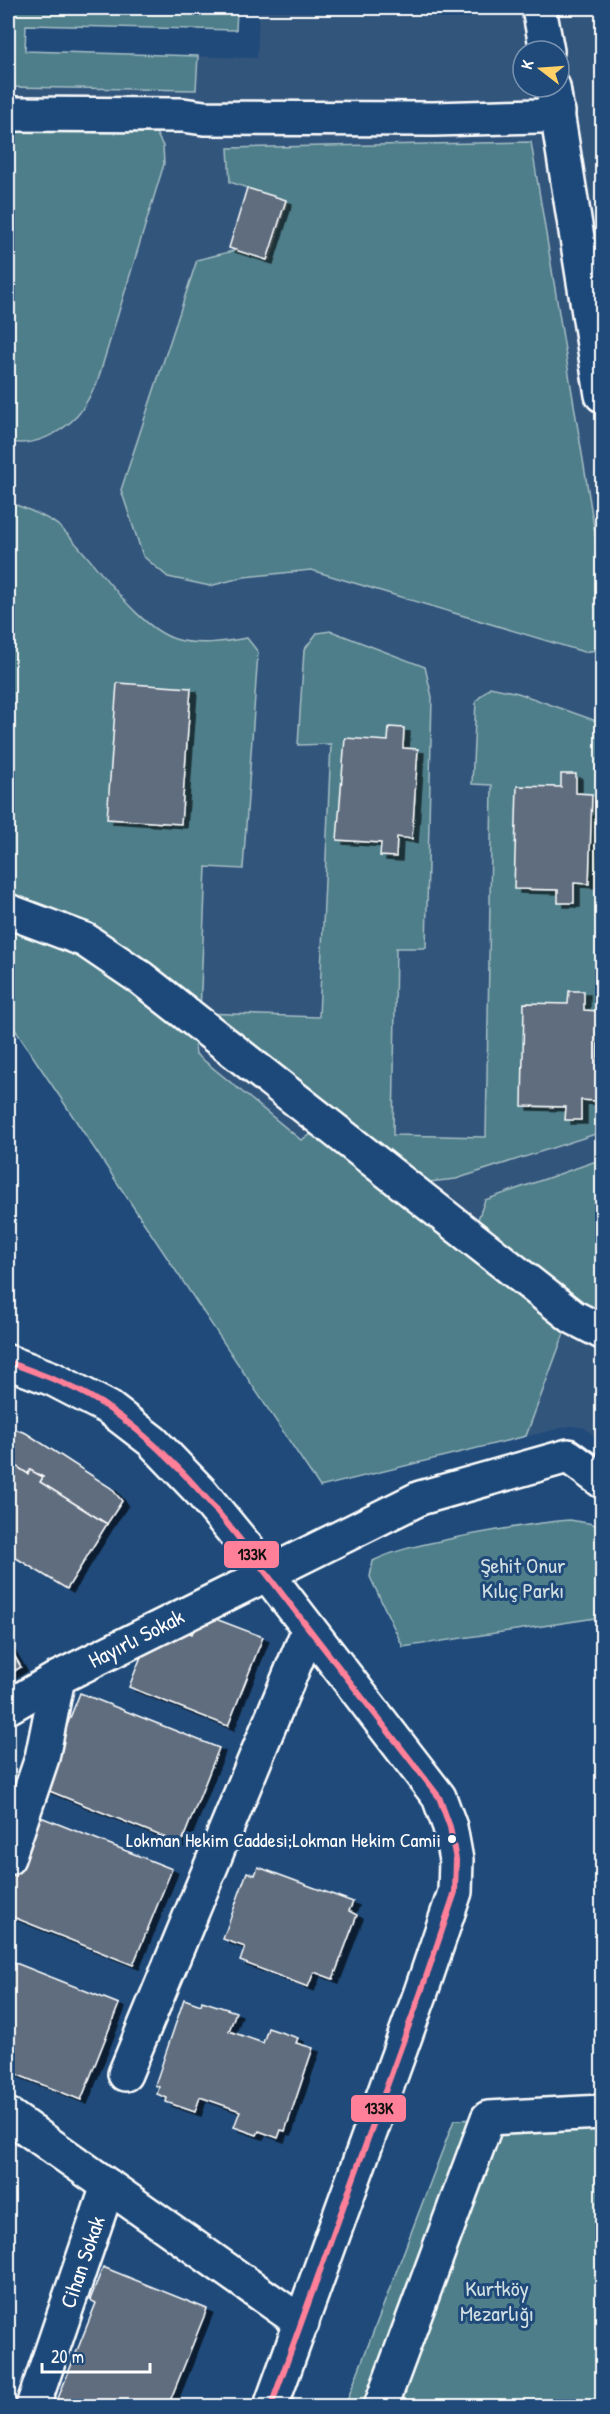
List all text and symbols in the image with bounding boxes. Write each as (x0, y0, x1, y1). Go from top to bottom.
north arrow (511, 39, 571, 99)
text: K (515, 57, 539, 72)
line badge: 133K (223, 1540, 280, 1569)
text: 133K (238, 1543, 267, 1565)
park label: Şehit Onur Kılıç Parkı (480, 1550, 566, 1605)
street label: Hayırlı Sokak (83, 1601, 189, 1675)
place label: Lokman Hekim Caddesi;Lokman Hekim Camii (126, 1826, 441, 1853)
marker: Lokman Hekim Caddesi;Lokman Hekim Camii (446, 1833, 458, 1845)
line badge: 133K (350, 2094, 407, 2123)
text: 133K (365, 2097, 394, 2119)
street label: Cihan Sokak (52, 2212, 112, 2312)
park label: Kurtköy Mezarlığı (460, 2273, 534, 2328)
scale bar (42, 2336, 150, 2374)
text: 20 m (51, 2344, 84, 2369)

